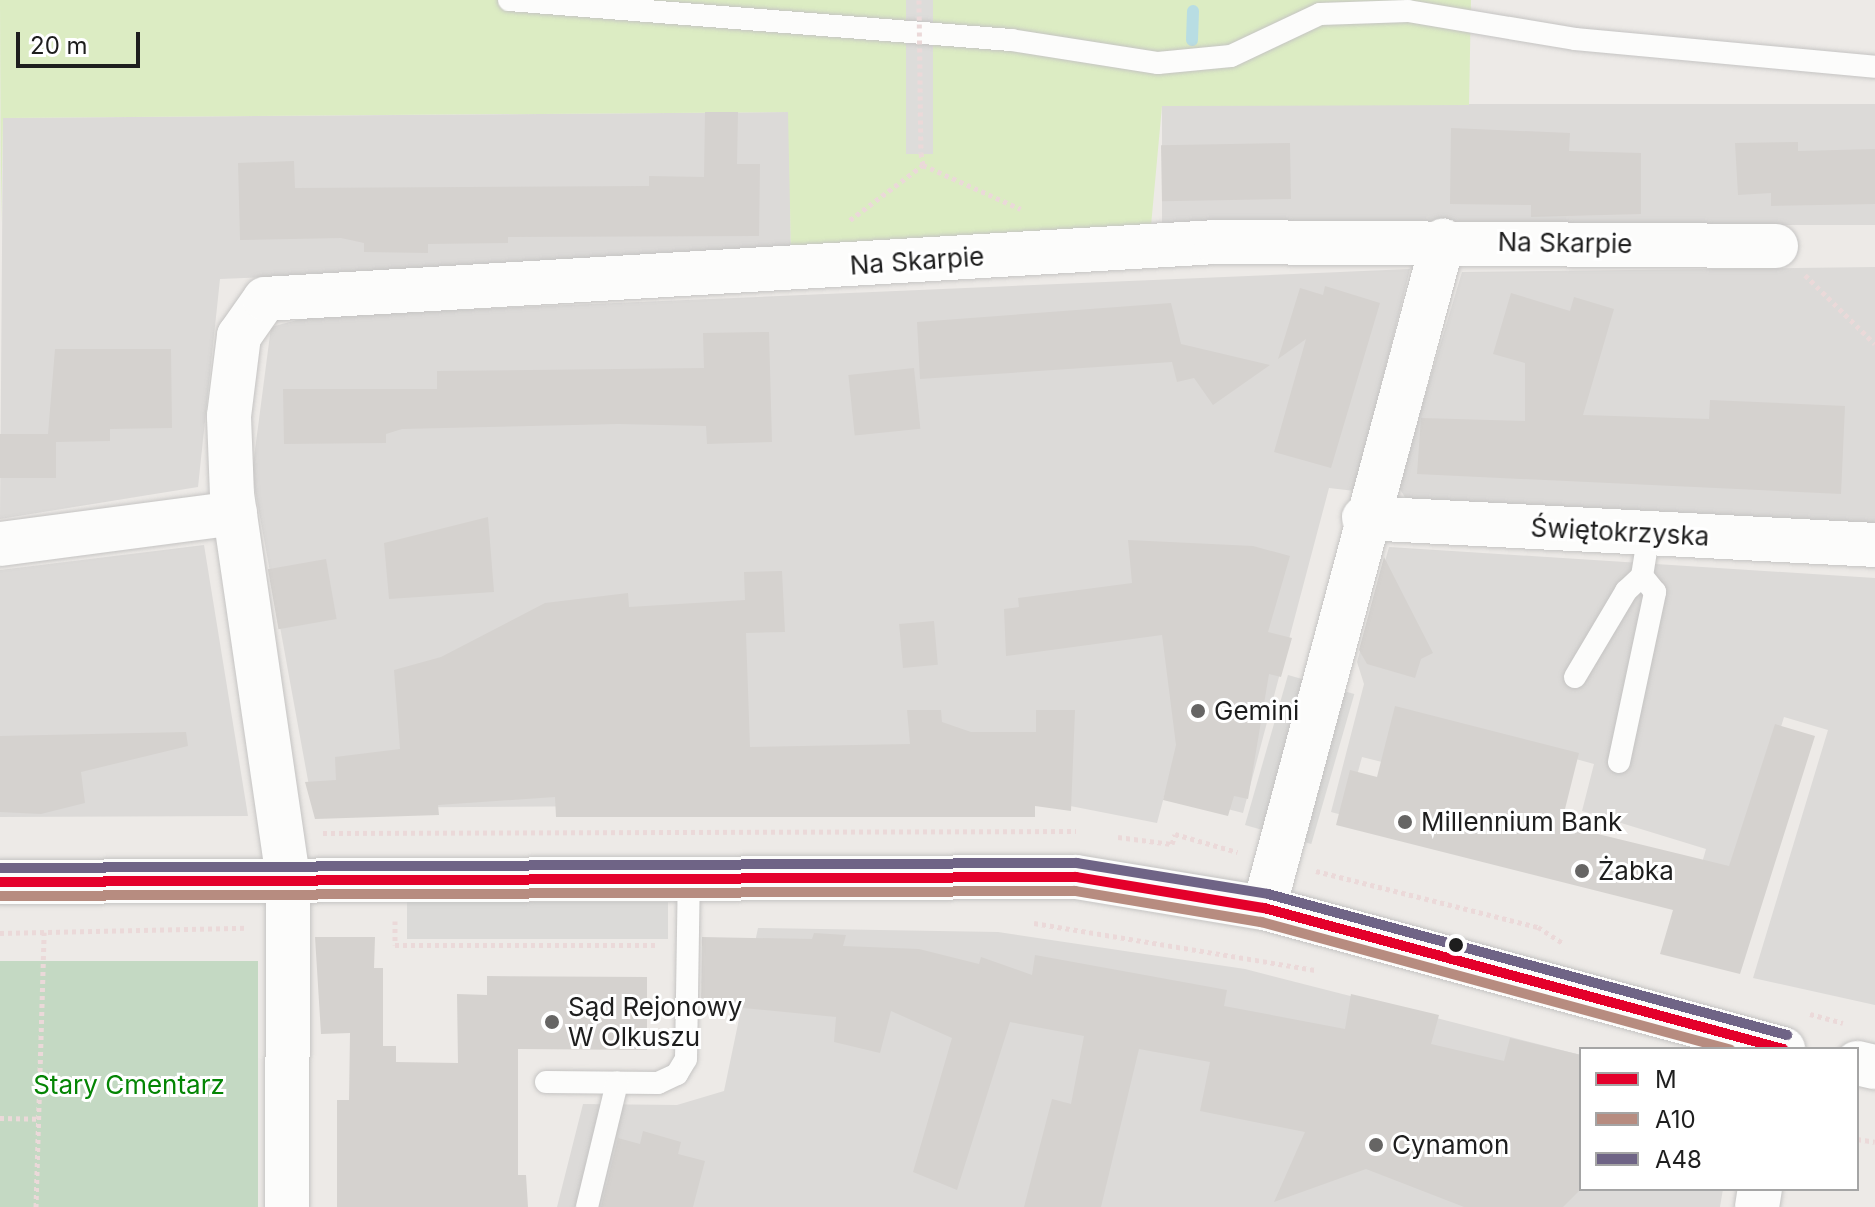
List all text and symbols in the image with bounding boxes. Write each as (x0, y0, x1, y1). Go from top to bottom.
scale bar (20, 16, 144, 66)
text: 20 m (30, 31, 88, 60)
street label: Na Skarpie (1497, 226, 1633, 260)
street label: Na Skarpie (849, 241, 985, 281)
street label: Świętokrzyska (1530, 512, 1710, 552)
place label: Gemini (1214, 695, 1299, 727)
marker: Gemini (1189, 702, 1207, 720)
place label: Millennium Bank (1421, 806, 1622, 838)
marker: Millennium Bank (1396, 813, 1414, 831)
place label: Żabka (1598, 855, 1674, 887)
marker: Żabka (1573, 862, 1591, 880)
unlabelled marker (1448, 937, 1464, 953)
place label: Sąd Rejonowy W Olkuszu (568, 991, 742, 1052)
marker: Sąd Rejonowy W Olkuszu (543, 1013, 561, 1031)
legend (1579, 1047, 1859, 1191)
text: M (1655, 1065, 1677, 1094)
park label: Stary Cmentarz (33, 1069, 225, 1101)
text: A10 (1655, 1105, 1696, 1134)
place label: Cynamon (1392, 1129, 1509, 1161)
marker: Cynamon (1367, 1136, 1385, 1154)
text: A48 (1655, 1145, 1702, 1174)

